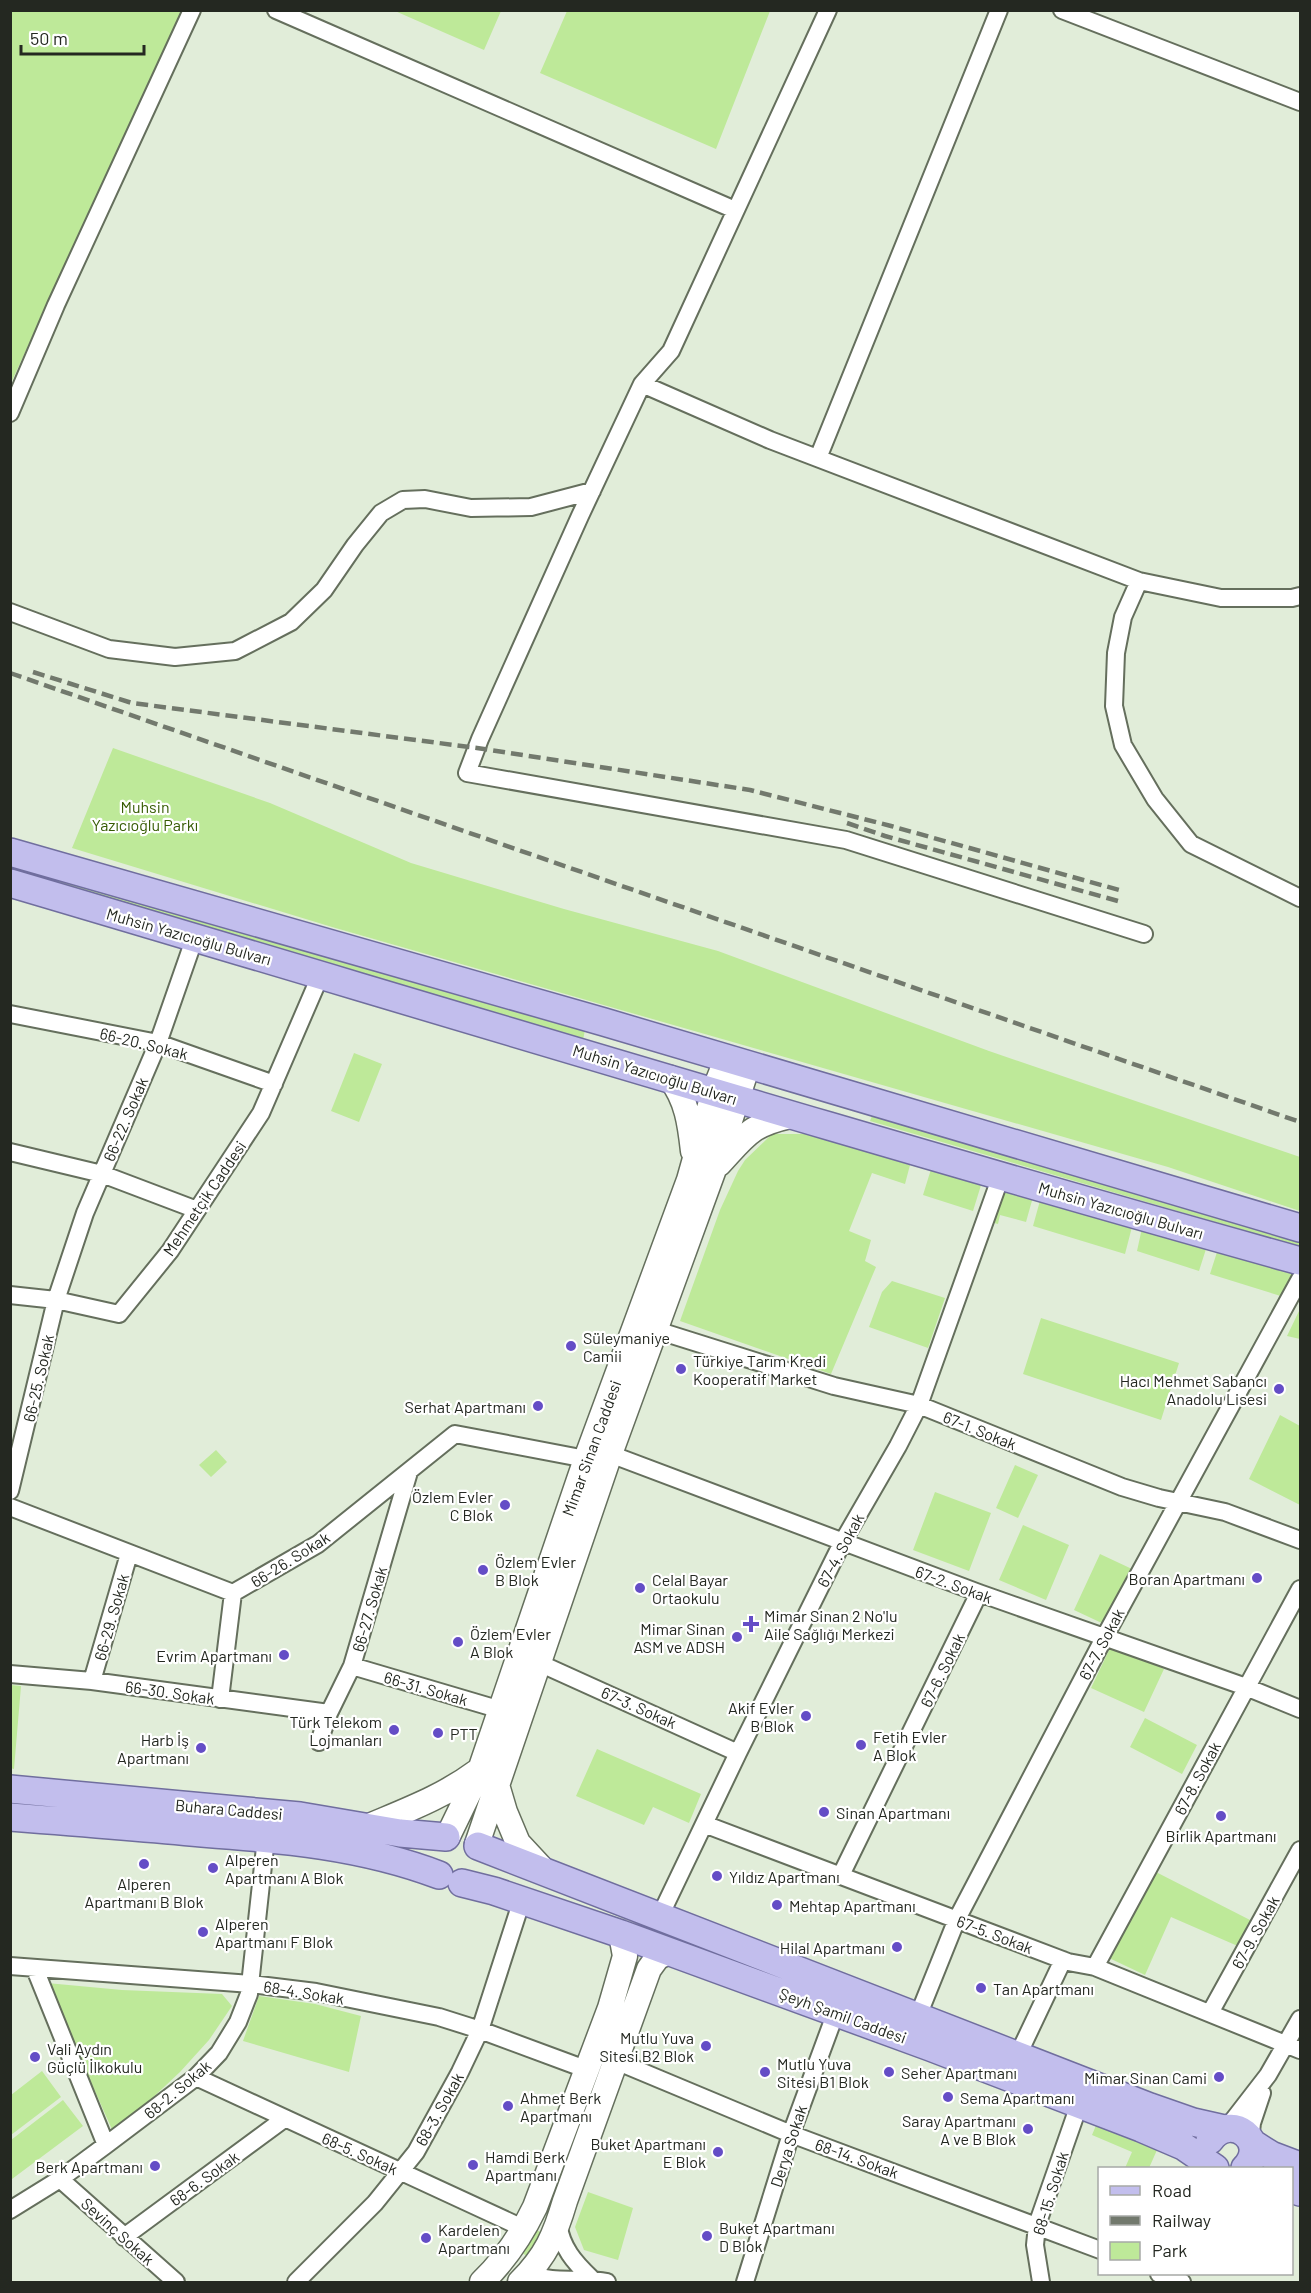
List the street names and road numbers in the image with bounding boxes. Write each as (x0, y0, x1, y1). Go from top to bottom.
street label: Muhsin Yazıcıoğlu Bulvarı (104, 903, 274, 969)
street label: 66-20. Sokak (98, 1023, 190, 1063)
street label: Muhsin Yazıcıoğlu Bulvarı (571, 1040, 739, 1108)
street label: 66-22. Sokak (99, 1074, 151, 1164)
street label: Mehmetçik Caddesi (158, 1137, 250, 1259)
street label: Muhsin Yazıcıoğlu Bulvarı (1036, 1177, 1206, 1243)
street label: 66-25. Sokak (19, 1332, 57, 1424)
street label: Mimar Sinan Caddesi (558, 1377, 624, 1519)
street label: 67-1. Sokak (941, 1407, 1019, 1453)
street label: 67-4. Sokak (813, 1510, 867, 1590)
street label: 66-26. Sokak (247, 1527, 333, 1591)
street label: 67-2. Sokak (913, 1561, 995, 1607)
street label: 66-27. Sokak (348, 1564, 390, 1654)
street label: 66-29. Sokak (90, 1571, 132, 1663)
street label: 67-7. Sokak (1074, 1605, 1128, 1683)
street label: 67-6. Sokak (916, 1630, 968, 1710)
street label: 66-31. Sokak (382, 1667, 470, 1709)
street label: 66-30. Sokak (124, 1676, 216, 1708)
street label: 67-3. Sokak (599, 1682, 679, 1732)
street label: 67-8. Sokak (1170, 1738, 1224, 1818)
street label: Buhara Caddesi (174, 1795, 284, 1823)
street label: 67-9. Sokak (1227, 1892, 1283, 1972)
street label: 67-5. Sokak (954, 1911, 1036, 1957)
street label: 68-4. Sokak (262, 1976, 346, 2008)
street label: Şeyh Şamil Caddesi (777, 1983, 909, 2047)
street label: 68-2. Sokak (140, 2056, 214, 2122)
street label: 68-3. Sokak (411, 2069, 467, 2149)
street label: Derya Sokak (766, 2102, 810, 2190)
street label: 68-5. Sokak (319, 2128, 401, 2178)
street label: 68-14. Sokak (813, 2134, 901, 2182)
street label: 68-6. Sokak (166, 2147, 242, 2209)
street label: 68-15. Sokak (1028, 2149, 1072, 2237)
street label: Sevinç Sokak (78, 2193, 158, 2269)

